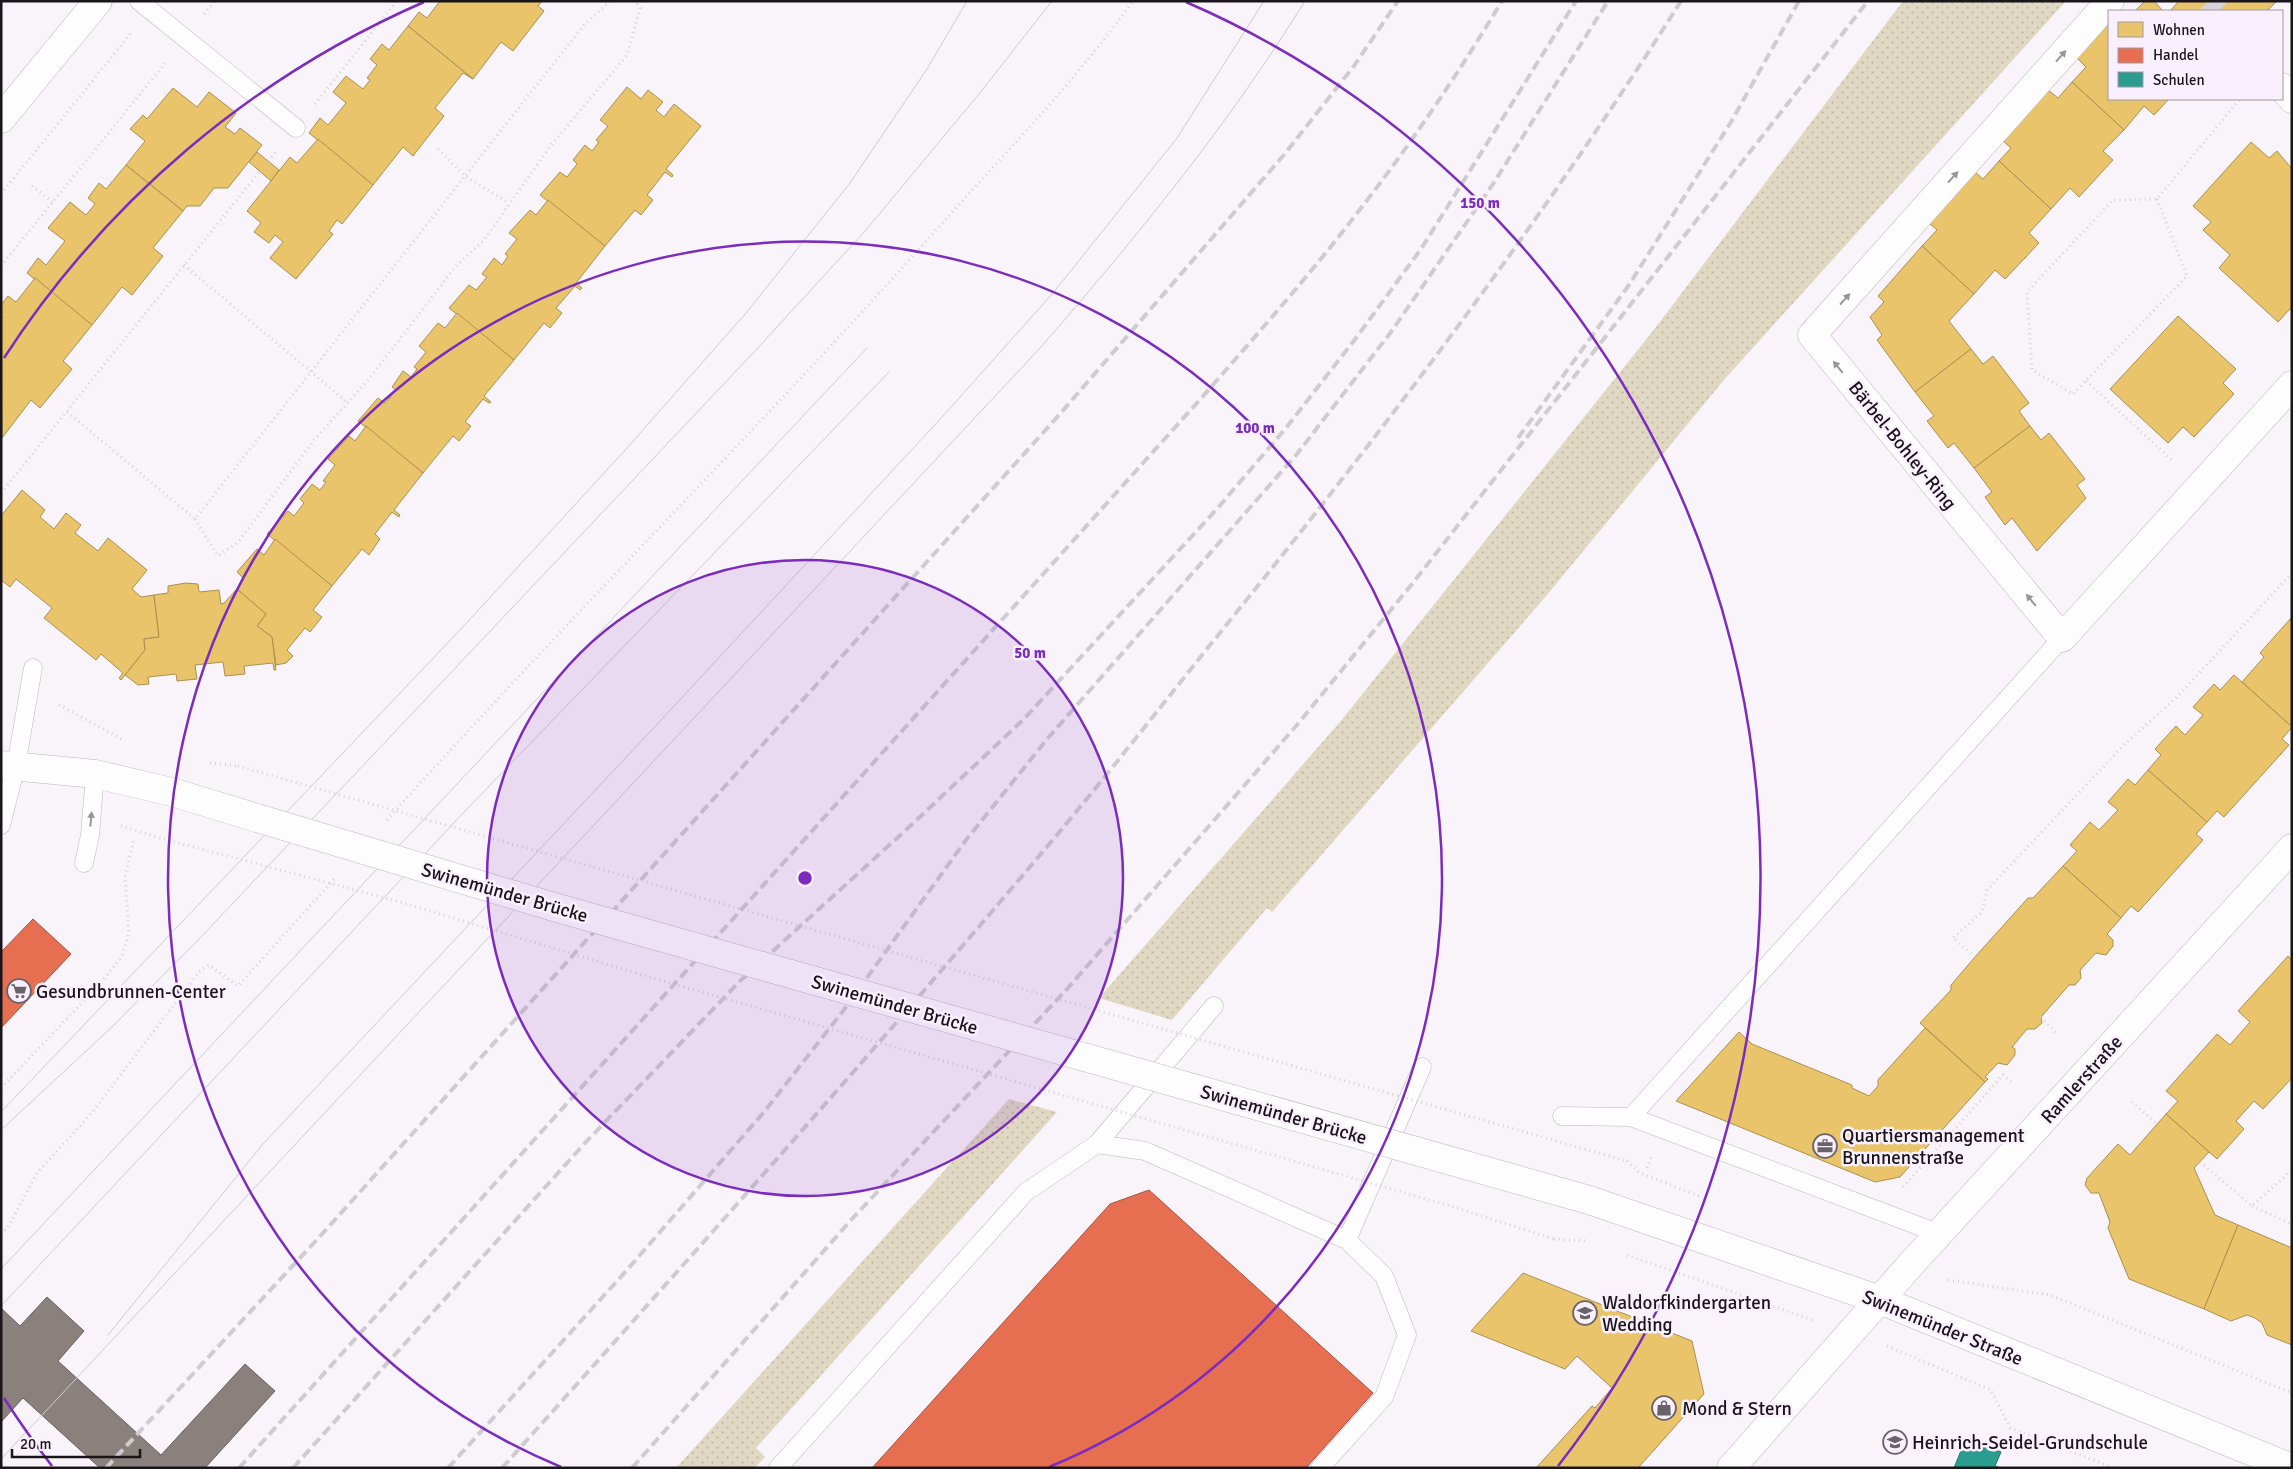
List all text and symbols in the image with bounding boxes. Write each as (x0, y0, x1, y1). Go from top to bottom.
legend (2108, 10, 2283, 100)
text: Wohnen (2153, 21, 2205, 39)
text: Handel (2153, 46, 2199, 64)
one-way arrow (2055, 51, 2067, 63)
text: Schulen (2153, 71, 2205, 89)
one-way arrow (1947, 172, 1959, 184)
text: 150 m (1460, 194, 1500, 212)
one-way arrow (1839, 293, 1851, 305)
one-way arrow (1833, 360, 1844, 373)
street label: Bärbel-Bohley-Ring (1843, 376, 1961, 515)
text: 100 m (1235, 419, 1275, 437)
one-way arrow (2025, 594, 2036, 607)
text: 50 m (1014, 644, 1046, 662)
one-way arrow (88, 810, 96, 826)
street label: Swinemünder Brücke (419, 858, 591, 928)
centre of rings (796, 869, 814, 887)
street label: Swinemünder Brücke (809, 970, 981, 1040)
supermarket icon: Gesundbrunnen-Center (6, 978, 32, 1004)
place label: Gesundbrunnen-Center (36, 980, 226, 1004)
street label: Ramlerstraße (2036, 1030, 2128, 1129)
street label: Swinemünder Brücke (1198, 1080, 1370, 1150)
place label: Quartiersmanagement Brunnenstraße (1842, 1124, 2025, 1170)
office icon: Quartiersmanagement Brunnenstraße (1812, 1133, 1838, 1159)
street label: Swinemünder Straße (1859, 1285, 2026, 1371)
place label: Waldorfkindergarten Wedding (1602, 1291, 1771, 1337)
school or university icon: Waldorfkindergarten Wedding (1572, 1300, 1598, 1326)
shop icon: Mond & Stern (1651, 1395, 1677, 1421)
place label: Mond & Stern (1682, 1397, 1792, 1421)
scale bar (12, 1426, 140, 1458)
school or university icon: Heinrich-Seidel-Grundschule (1882, 1429, 1908, 1455)
place label: Heinrich-Seidel-Grundschule (1912, 1431, 2148, 1455)
text: 20 m (20, 1435, 51, 1453)

